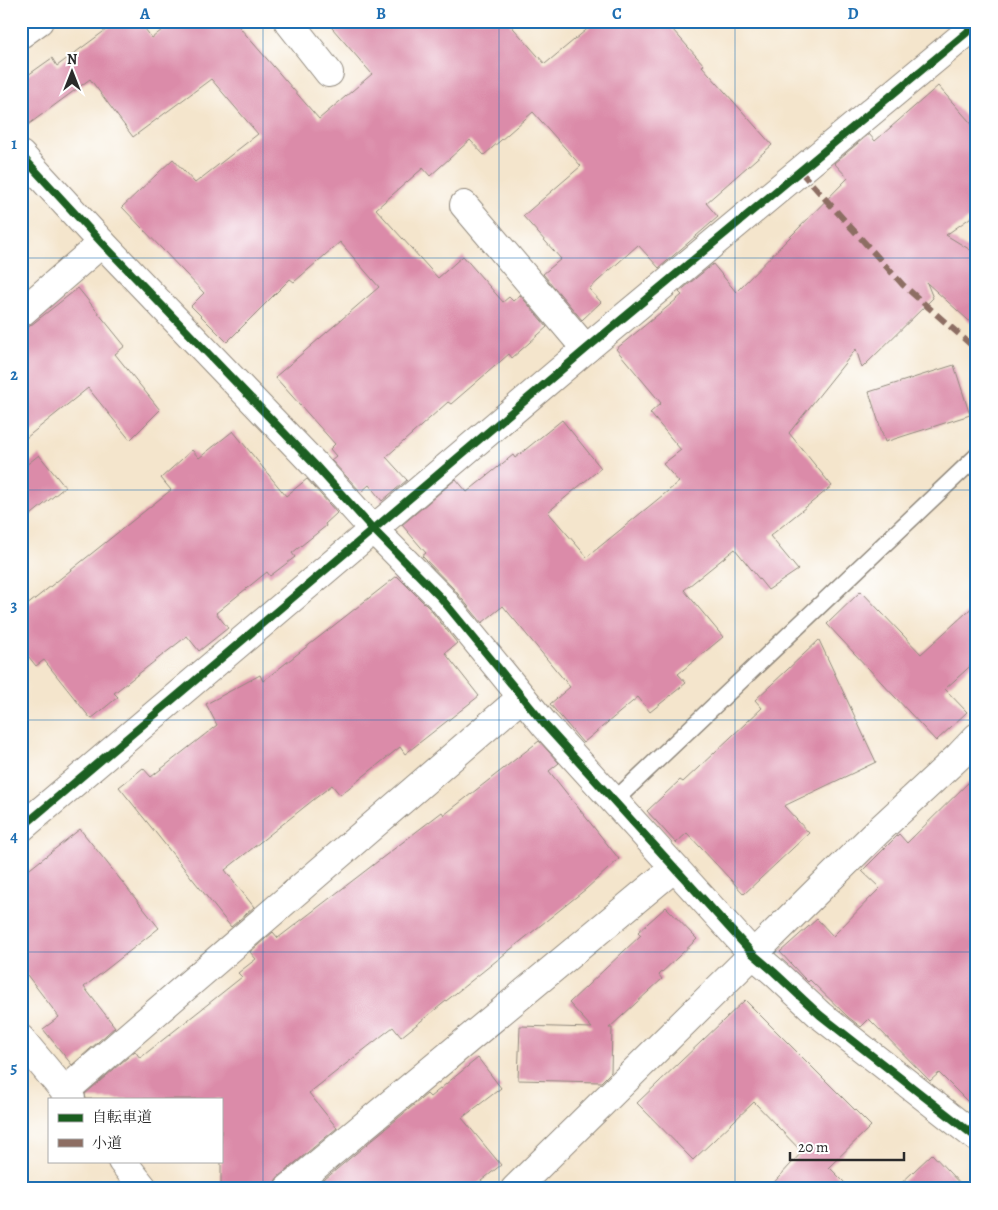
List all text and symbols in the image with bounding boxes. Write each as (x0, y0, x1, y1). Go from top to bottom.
text: A (139, 3, 151, 25)
text: B (376, 3, 386, 25)
text: C (612, 3, 622, 25)
text: D (847, 3, 859, 25)
north arrow (48, 48, 98, 98)
text: N (67, 50, 77, 69)
text: 1 (11, 133, 17, 155)
text: 2 (10, 364, 18, 386)
text: 3 (11, 595, 18, 617)
text: 4 (10, 826, 18, 848)
text: 5 (11, 1057, 18, 1079)
legend (48, 1098, 222, 1162)
text: 自転車道 (92, 1107, 152, 1127)
scale bar (790, 1130, 904, 1162)
text: 小道 (92, 1133, 122, 1153)
text: 20 m (798, 1137, 829, 1157)

